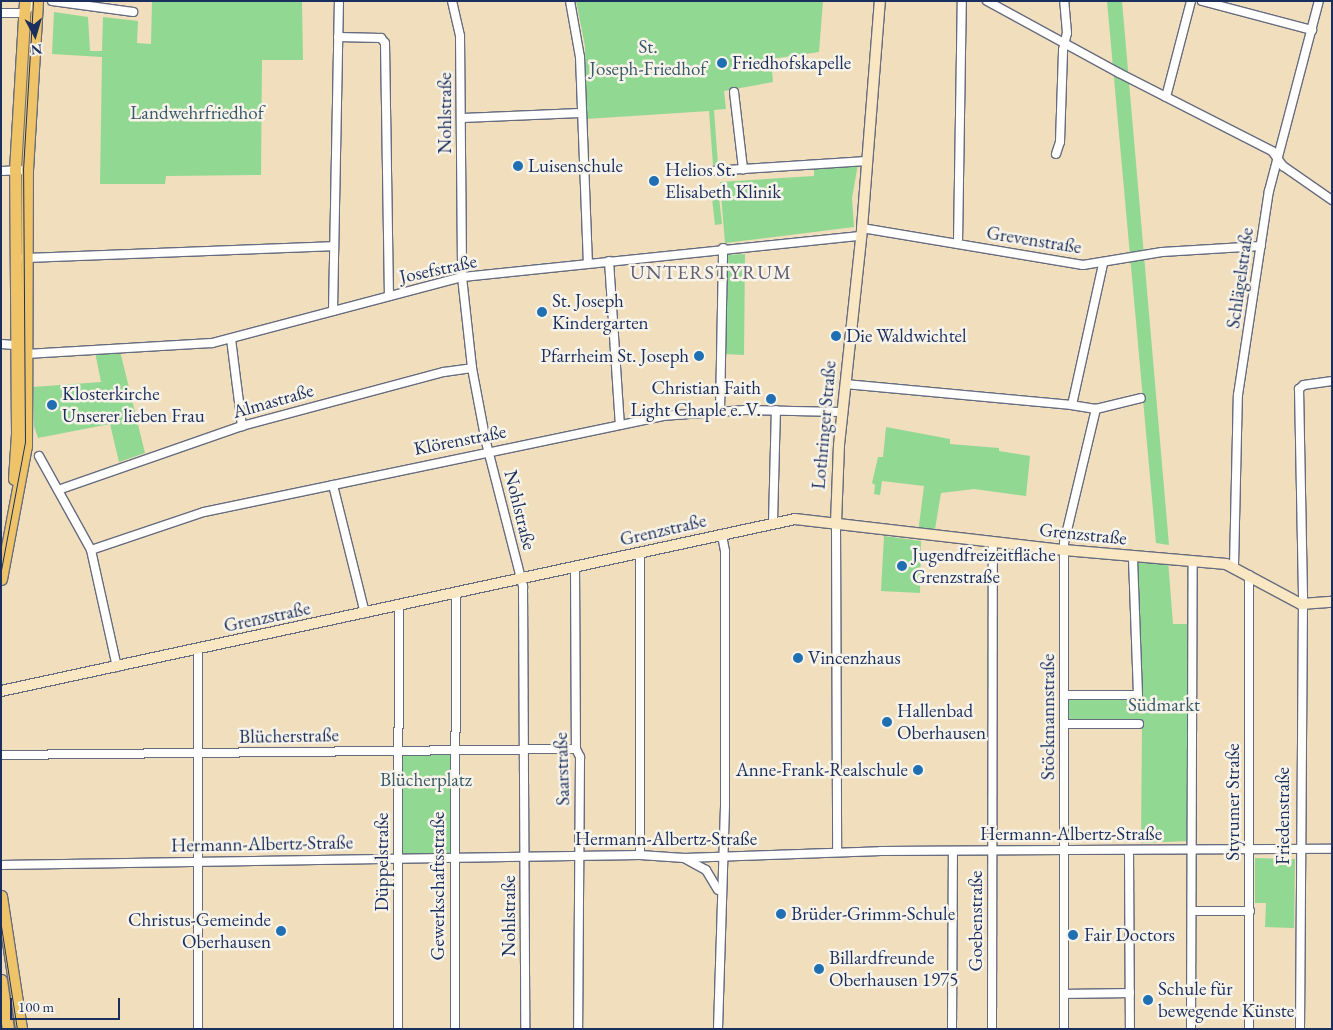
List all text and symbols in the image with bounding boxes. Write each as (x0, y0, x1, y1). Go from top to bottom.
north arrow (10, 10, 60, 60)
park label: St. Joseph-Friedhof (590, 36, 706, 80)
text: N (30, 40, 43, 59)
place label: Friedhofskapelle (732, 52, 851, 74)
marker: Friedhofskapelle (716, 57, 728, 69)
street label: Nohlstraße (434, 72, 456, 154)
park label: Landwehrfriedhof (130, 102, 264, 124)
place label: Luisenschule (528, 155, 623, 177)
place label: Helios St. Elisabeth Klinik (665, 159, 781, 203)
marker: Luisenschule (512, 160, 524, 172)
marker: Helios St. Elisabeth Klinik (647, 174, 661, 188)
street label: Grevenstraße (985, 221, 1083, 259)
street label: Schlägelstraße (1222, 226, 1258, 330)
street label: Josefstraße (397, 250, 479, 288)
district label: UNTERSTYRUM (629, 260, 793, 284)
place label: St. Joseph Kindergarten (552, 290, 649, 334)
marker: St. Joseph Kindergarten (536, 306, 548, 318)
place label: Die Waldwichtel (846, 325, 967, 347)
marker: Die Waldwichtel (830, 330, 842, 342)
place label: Pfarrheim St. Joseph (540, 345, 689, 367)
marker: Pfarrheim St. Joseph (693, 350, 705, 362)
street label: Lothringer Straße (807, 360, 841, 490)
place label: Christian Faith Light Chaple e. V. (630, 377, 761, 421)
street label: Almastraße (230, 379, 316, 423)
place label: Klosterkirche Unserer lieben Frau (62, 383, 205, 427)
marker: Christian Faith Light Chaple e. V. (765, 393, 777, 405)
marker: Klosterkirche Unserer lieben Frau (46, 399, 58, 411)
street label: Klörenstraße (412, 420, 508, 460)
street label: Nohlstraße (499, 468, 541, 552)
street label: Grenzstraße (618, 509, 708, 551)
street label: Grenzstraße (1038, 518, 1128, 550)
place label: Jugendfreizeitfläche Grenzstraße (912, 544, 1056, 588)
marker: Jugendfreizeitfläche Grenzstraße (896, 560, 908, 572)
street label: Grenzstraße (222, 597, 312, 637)
place label: Vincenzhaus (808, 647, 901, 669)
marker: Vincenzhaus (792, 652, 804, 664)
street label: Stöckmannstraße (1037, 654, 1059, 780)
park label: Südmarkt (1128, 694, 1200, 716)
place label: Hallenbad Oberhausen (897, 700, 986, 744)
marker: Hallenbad Oberhausen (881, 716, 893, 728)
street label: Blücherstraße (239, 724, 339, 748)
street label: Saarstraße (549, 732, 575, 806)
street label: Styrumer Straße (1222, 743, 1244, 861)
place label: Anne-Frank-Realschule (736, 759, 908, 781)
marker: Anne-Frank-Realschule (912, 764, 924, 776)
street label: Friedenstraße (1272, 767, 1294, 865)
park label: Blücherplatz (380, 769, 472, 791)
street label: Düppelstraße (371, 812, 393, 912)
street label: Gewerkschaftsstraße (427, 812, 449, 960)
street label: Hermann-Albertz-Straße (980, 823, 1162, 845)
street label: Hermann-Albertz-Straße (575, 828, 757, 850)
street label: Hermann-Albertz-Straße (171, 831, 353, 857)
street label: Goebenstraße (965, 871, 987, 971)
street label: Nohlstraße (498, 875, 520, 957)
place label: Brüder-Grimm-Schule (791, 903, 955, 925)
marker: Brüder-Grimm-Schule (775, 908, 787, 920)
place label: Christus-Gemeinde Oberhausen (128, 909, 271, 953)
place label: Fair Doctors (1084, 924, 1175, 946)
marker: Christus-Gemeinde Oberhausen (275, 925, 287, 937)
marker: Fair Doctors (1066, 928, 1080, 942)
place label: Billardfreunde Oberhausen 1975 (829, 947, 958, 991)
marker: Billardfreunde Oberhausen 1975 (813, 963, 825, 975)
place label: Schule für bewegende Künste (1158, 978, 1294, 1022)
scale bar (12, 988, 122, 1020)
marker: Schule für bewegende Künste (1142, 994, 1154, 1006)
text: 100 m (18, 997, 54, 1016)

